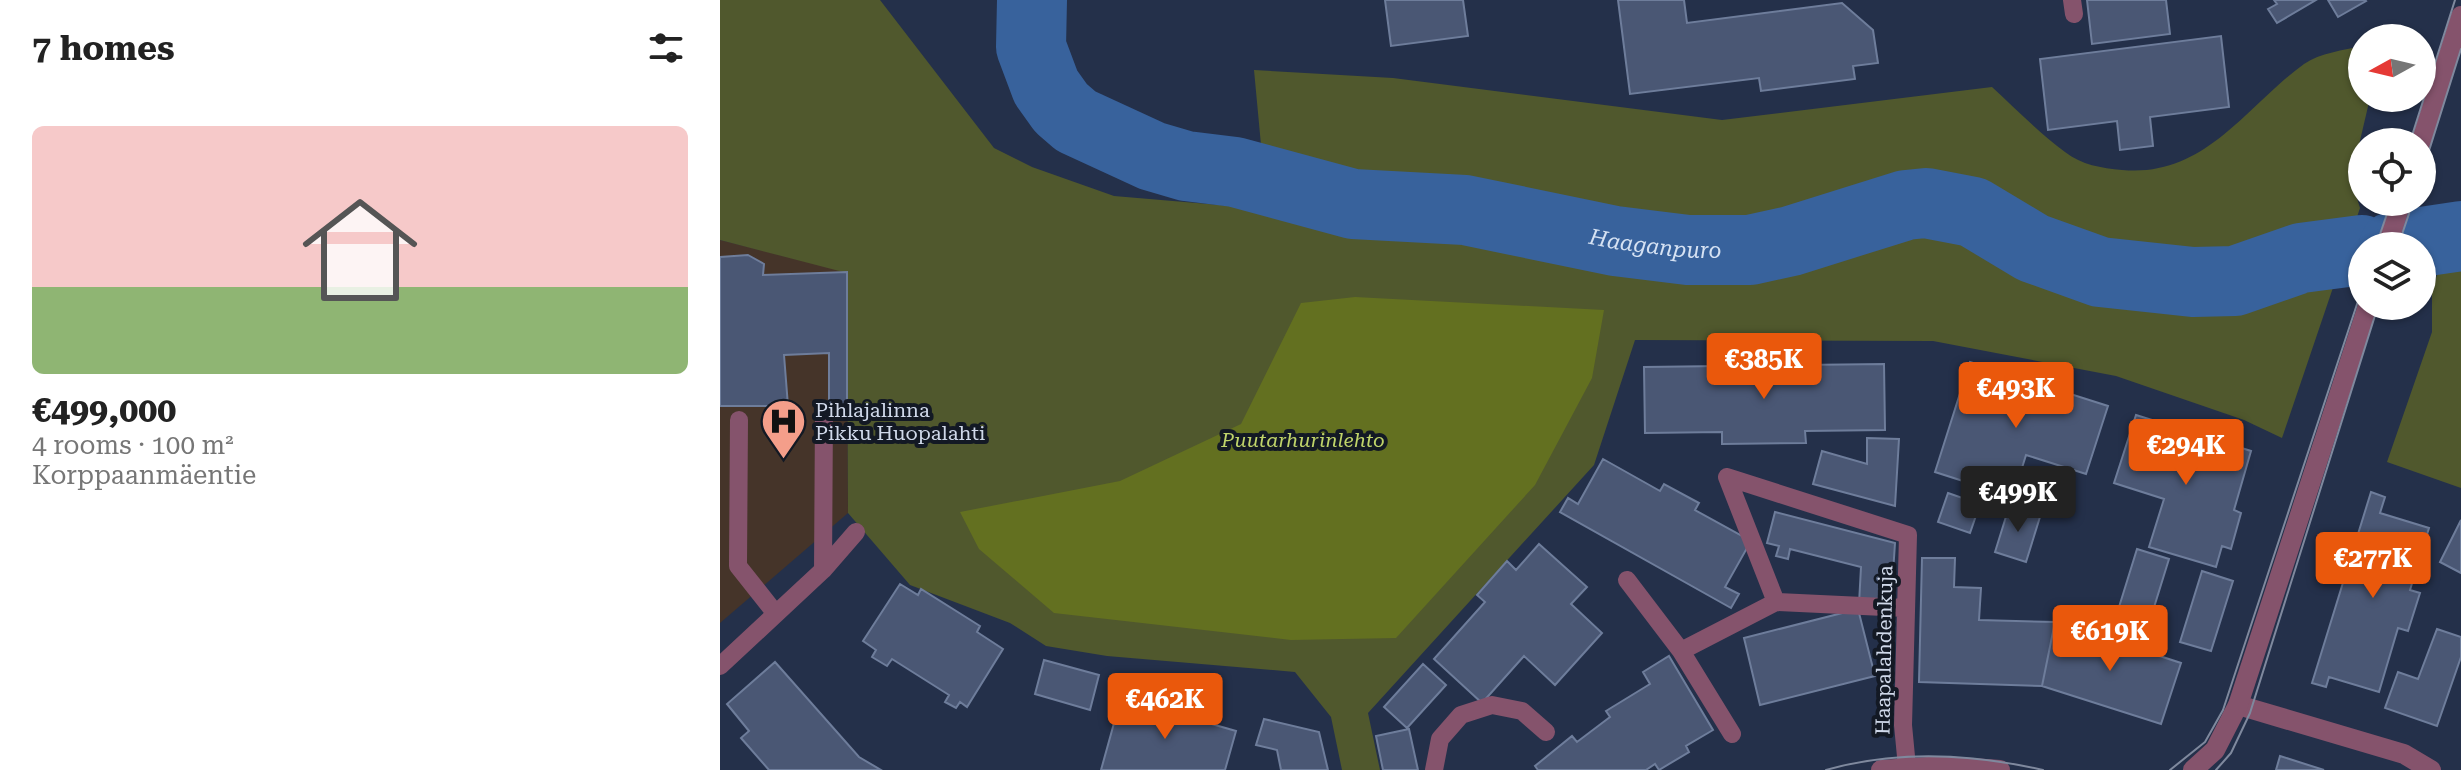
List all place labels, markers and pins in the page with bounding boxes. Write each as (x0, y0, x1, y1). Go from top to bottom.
pin: €385K (1708, 333, 1820, 401)
pin: €493K (1960, 362, 2072, 430)
hospital icon: Pihlajalinna Pikku Huopalahti (760, 398, 808, 461)
place label: Pihlajalinna Pikku Huopalahti (815, 398, 985, 445)
pin: €294K (2130, 419, 2242, 487)
pin: €499K (1962, 466, 2074, 534)
pin: €277K (2317, 532, 2429, 600)
pin: €619K (2054, 605, 2166, 673)
pin: €462K (1109, 673, 1221, 741)

